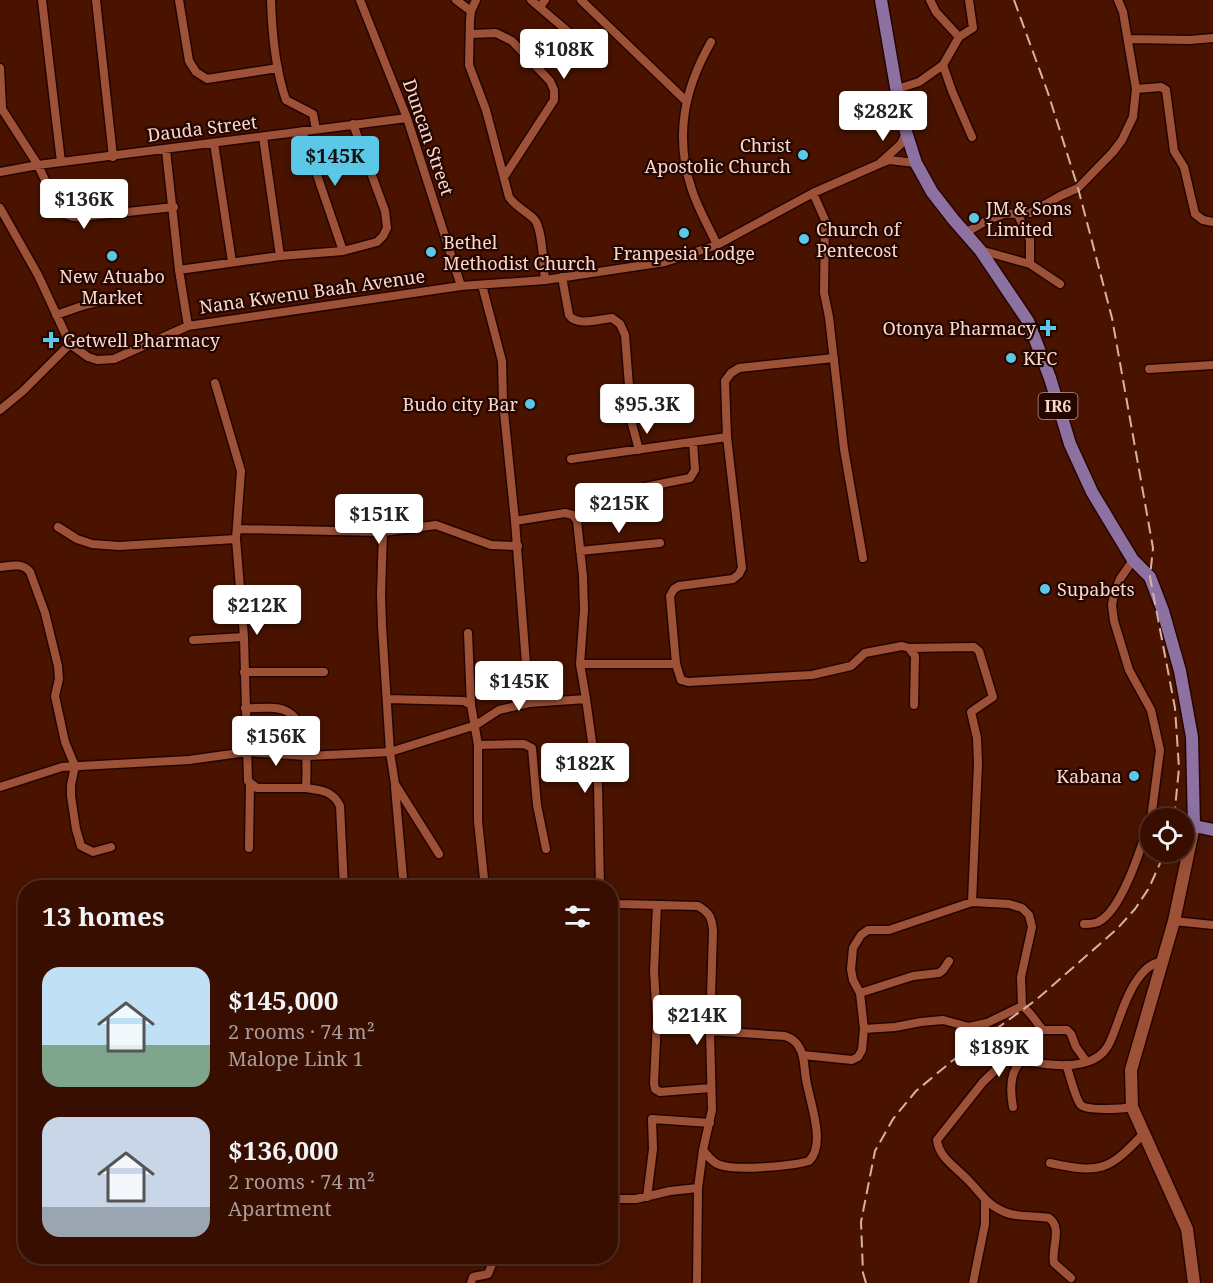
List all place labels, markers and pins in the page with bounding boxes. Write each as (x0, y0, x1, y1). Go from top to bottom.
pin: $108K (522, 29, 606, 80)
pin: $282K (841, 91, 925, 142)
place label: Christ Apostolic Church (644, 133, 791, 178)
pin: $145K (293, 136, 377, 187)
marker: Christ Apostolic Church (796, 148, 810, 162)
pin: $136K (42, 179, 126, 230)
place label: JM & Sons Limited (985, 196, 1072, 241)
marker: JM & Sons Limited (967, 211, 981, 225)
place label: Church of Pentecost (816, 217, 902, 262)
marker: Franpesia Lodge (677, 226, 691, 240)
place label: Bethel Methodist Church (443, 230, 596, 275)
marker: Church of Pentecost (797, 232, 811, 246)
place label: Franpesia Lodge (613, 241, 755, 265)
marker: Bethel Methodist Church (424, 245, 438, 259)
marker: New Atuabo Market (105, 249, 119, 263)
place label: New Atuabo Market (59, 264, 165, 309)
place label: Otonya Pharmacy (883, 316, 1037, 340)
marker: Otonya Pharmacy (1041, 321, 1055, 335)
place label: Getwell Pharmacy (63, 328, 221, 352)
marker: Getwell Pharmacy (44, 333, 58, 347)
place label: KFC (1023, 346, 1057, 370)
marker: KFC (1004, 351, 1018, 365)
pin: $95.3K (598, 384, 696, 435)
place label: Budo city Bar (402, 392, 519, 416)
marker: Budo city Bar (523, 397, 537, 411)
pin: $215K (577, 483, 661, 534)
pin: $151K (337, 494, 421, 545)
place label: Supabets (1057, 577, 1135, 601)
marker: Supabets (1038, 582, 1052, 596)
pin: $212K (215, 585, 299, 636)
pin: $145K (477, 661, 561, 712)
pin: $156K (234, 716, 318, 767)
pin: $182K (543, 743, 627, 794)
place label: Kabana (1056, 764, 1122, 788)
marker: Kabana (1127, 769, 1141, 783)
pin: $214K (655, 995, 739, 1046)
pin: $189K (957, 1027, 1041, 1078)

